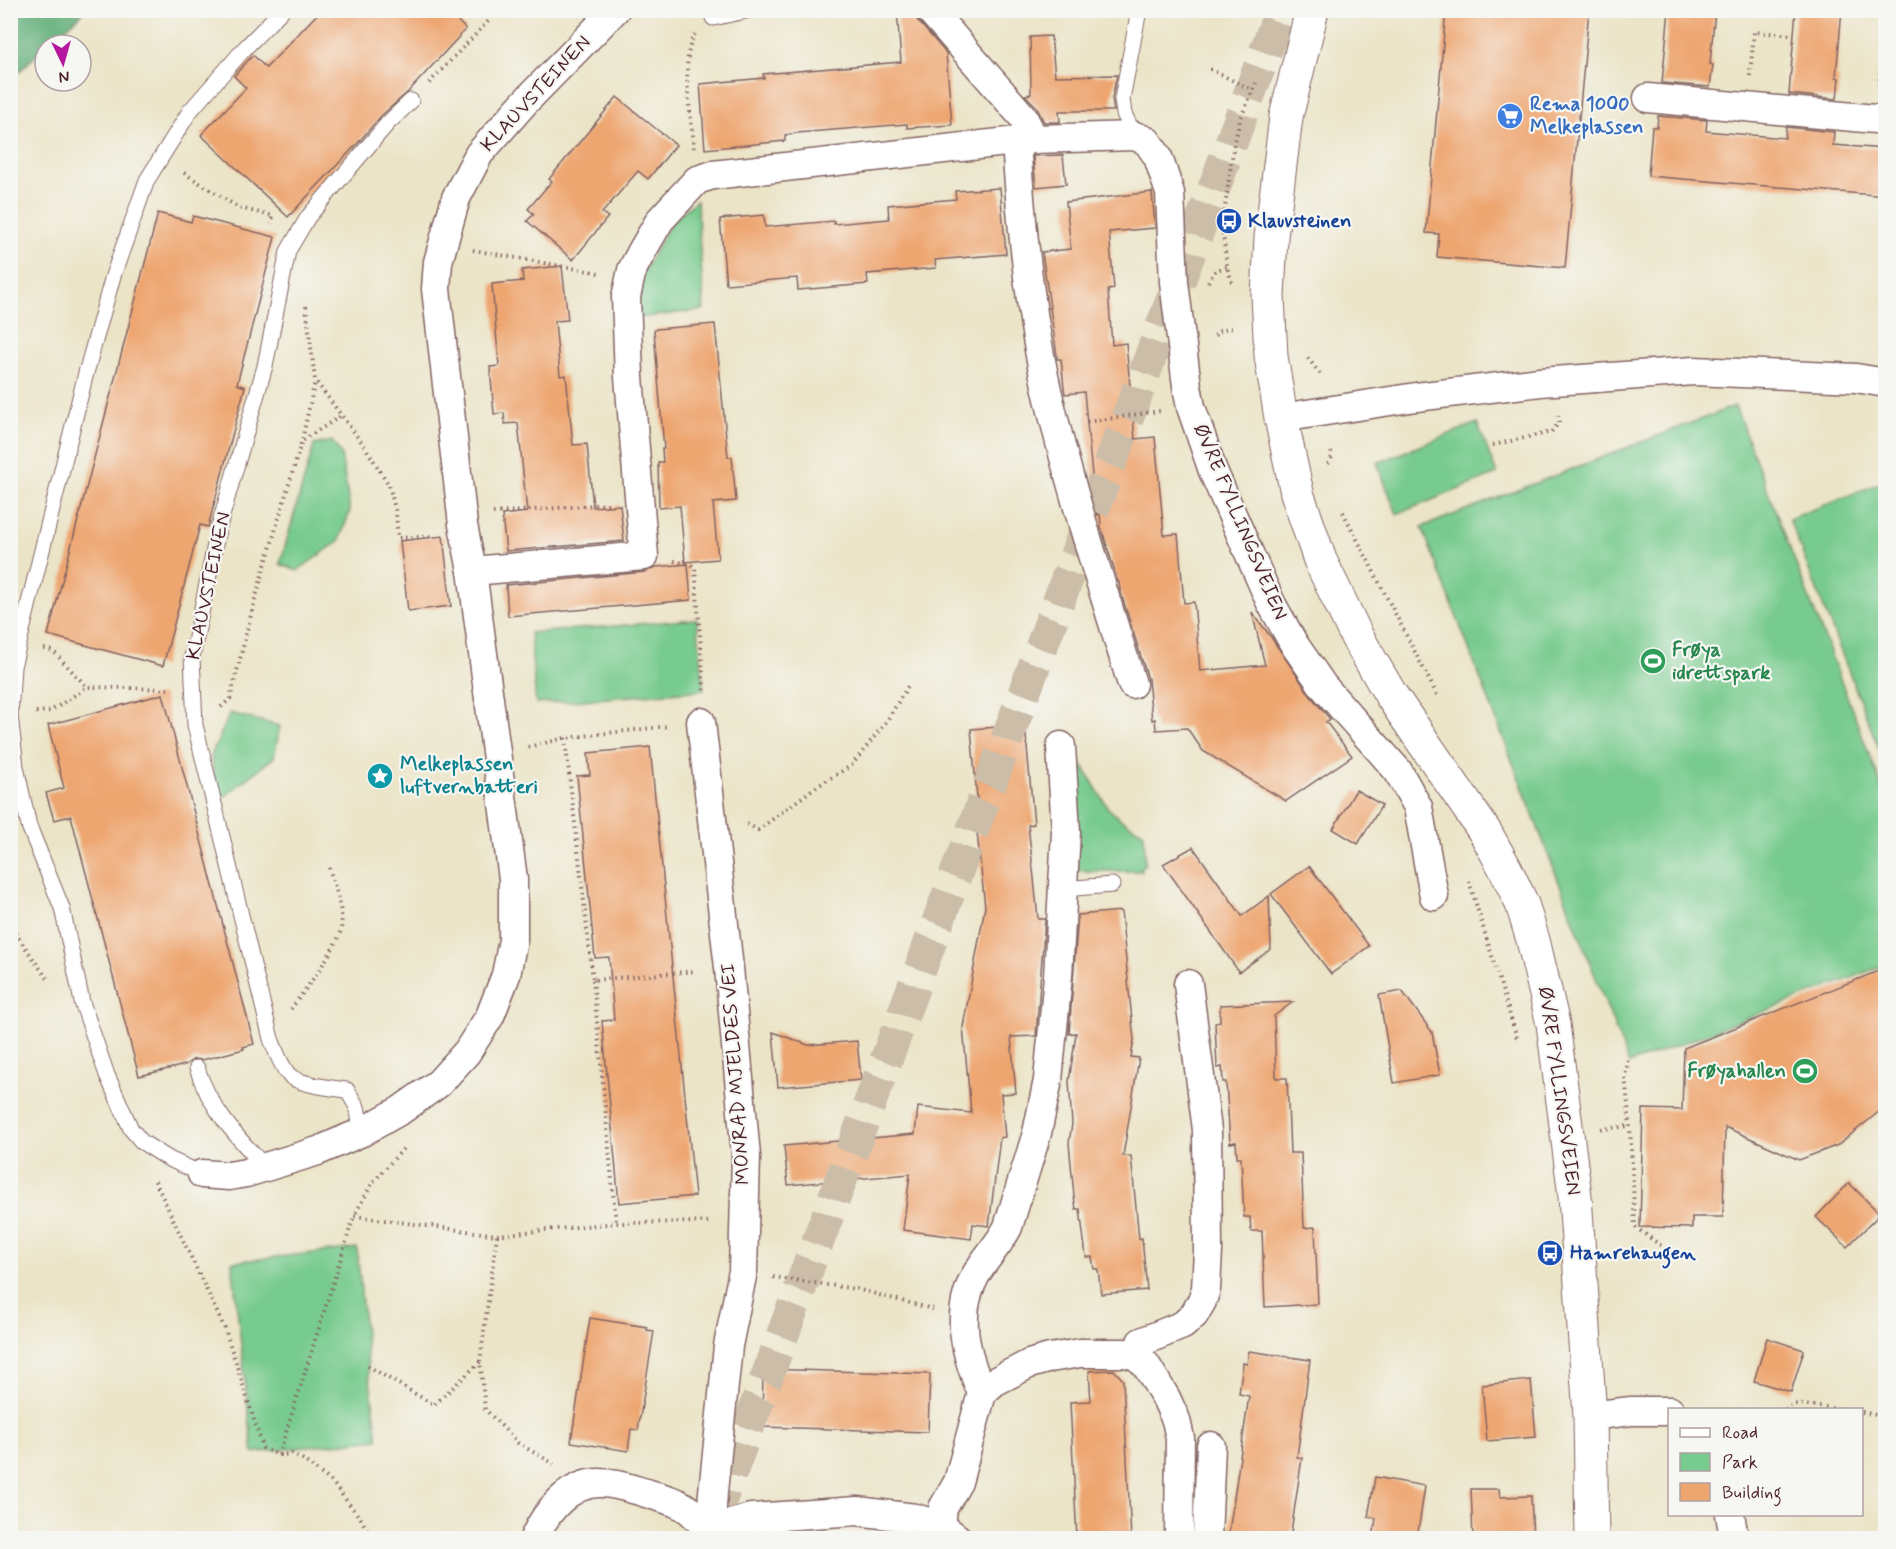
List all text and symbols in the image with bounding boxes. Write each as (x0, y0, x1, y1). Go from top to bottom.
street label: KLAUVSTEINEN (475, 30, 597, 158)
north arrow (33, 33, 93, 93)
text: N (58, 66, 70, 87)
place label: Rema 1000 Melkeplassen (1530, 91, 1644, 141)
supermarket icon: Rema 1000 Melkeplassen (1495, 101, 1525, 131)
bus stop icon: Klauvsteinen (1214, 206, 1244, 236)
place label: Klauvsteinen (1248, 208, 1351, 235)
street label: ØVRE FYLLINGSVEIEN (1186, 420, 1294, 624)
street label: KLAUVSTEINEN (180, 510, 238, 662)
place label: Frøya idrettspark (1672, 637, 1770, 687)
sports icon: Frøya idrettspark (1638, 646, 1668, 676)
place label: Melkeplassen luftvernbatteri (400, 751, 538, 801)
place icon: Melkeplassen luftvernbatteri (365, 761, 395, 791)
street label: MONRAD MJELDES VEI (715, 962, 757, 1186)
street label: ØVRE FYLLINGSVEIEN (1531, 985, 1587, 1197)
sports icon: Frøyahallen (1790, 1056, 1820, 1086)
place label: Frøyahallen (1687, 1058, 1786, 1085)
bus stop icon: Hamrehaugen (1535, 1238, 1565, 1268)
place label: Hamrehaugen (1570, 1240, 1696, 1269)
legend (1668, 1408, 1863, 1516)
text: Road (1722, 1421, 1758, 1445)
text: Park (1722, 1451, 1758, 1475)
text: Building (1722, 1481, 1782, 1507)

